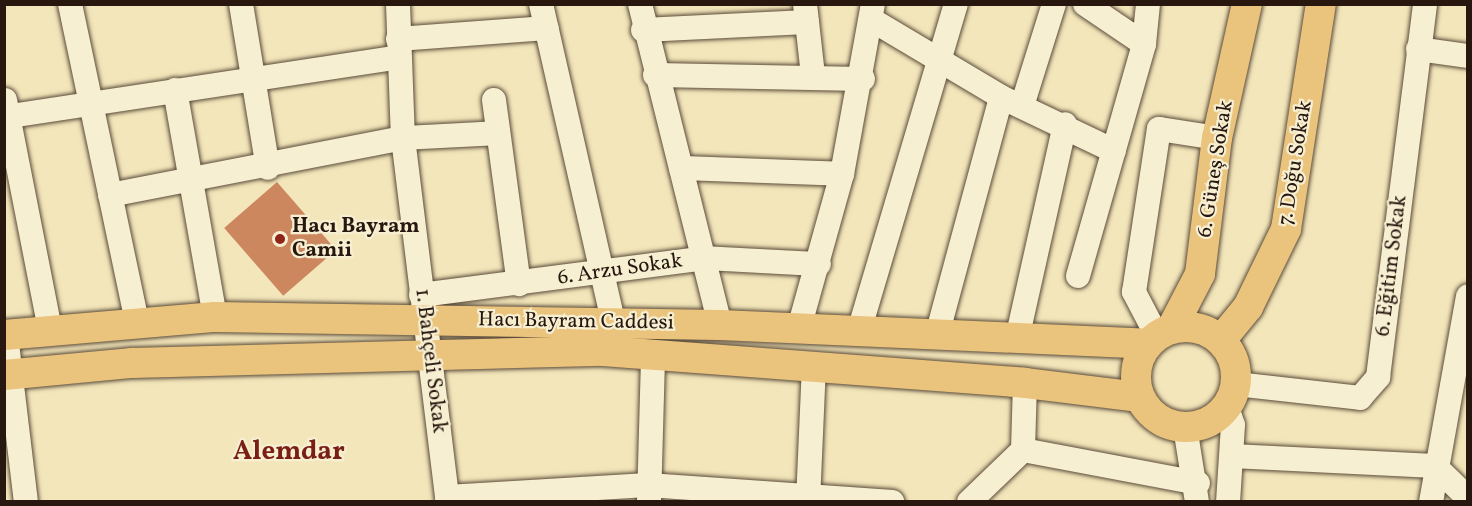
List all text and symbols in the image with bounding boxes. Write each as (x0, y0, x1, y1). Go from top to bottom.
street label: 6. Güneş Sokak (1193, 99, 1239, 239)
street label: 7. Doğu Sokak (1274, 99, 1318, 227)
street label: 6. Eğitim Sokak (1371, 194, 1413, 338)
place label: Hacı Bayram Camii (292, 214, 420, 264)
marker: Hacı Bayram Camii (273, 232, 287, 246)
street label: 6. Arzu Sokak (556, 249, 684, 291)
street label: 1. Bahçeli Sokak (409, 287, 451, 435)
street label: Hacı Bayram Caddesi (478, 308, 674, 336)
district label: Alemdar (233, 437, 345, 469)

